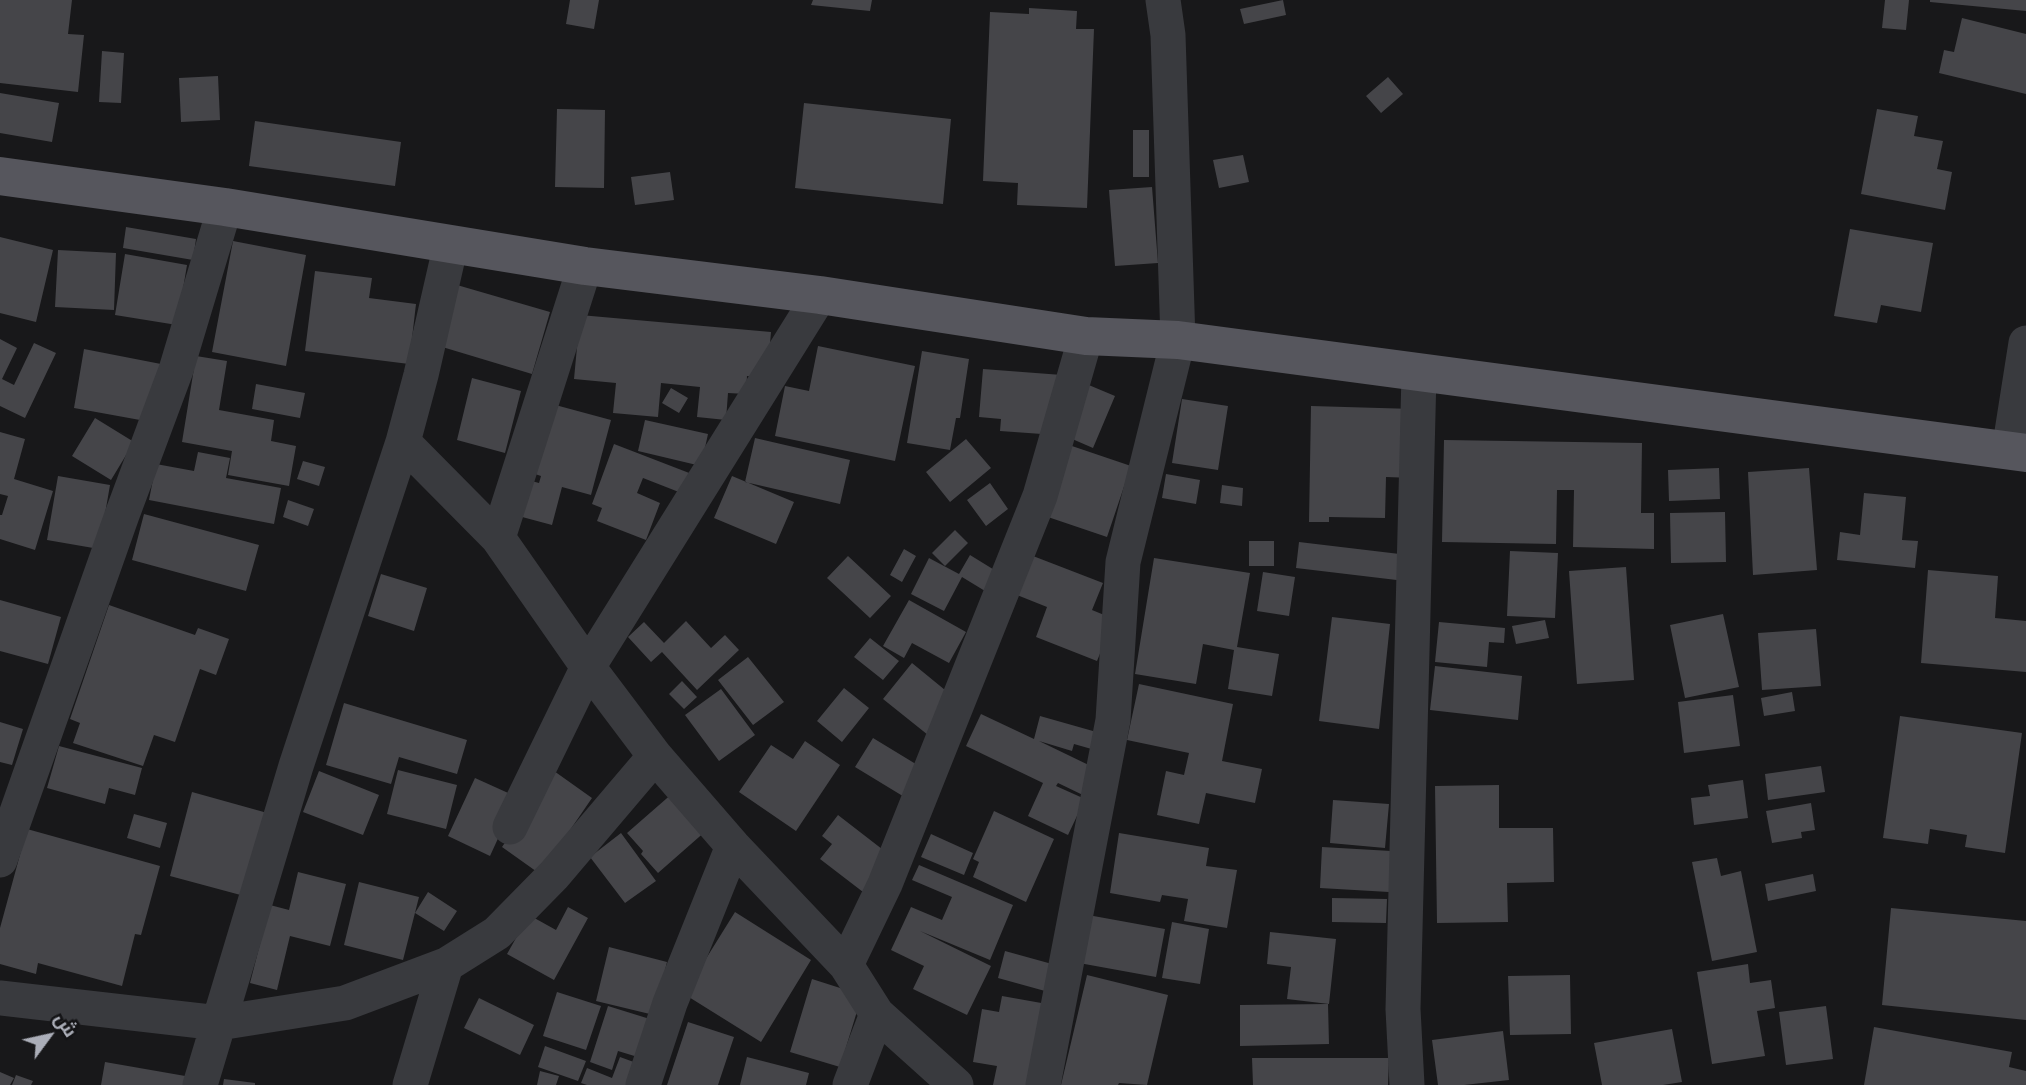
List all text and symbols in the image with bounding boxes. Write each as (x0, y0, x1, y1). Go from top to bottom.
north arrow (14, 1001, 84, 1071)
text: ش (49, 1007, 84, 1042)

